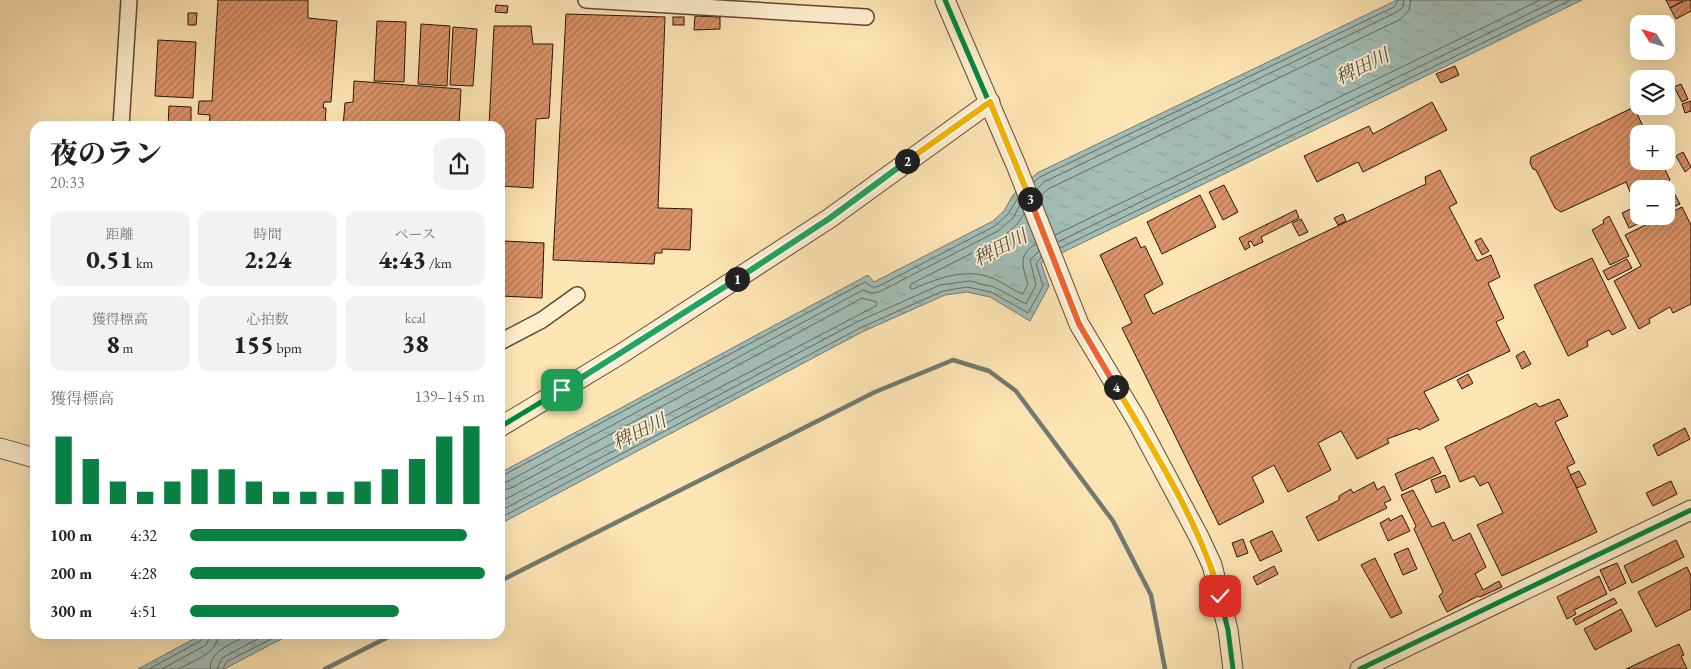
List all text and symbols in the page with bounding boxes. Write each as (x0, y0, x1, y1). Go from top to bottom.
north arrow (1630, 15, 1675, 60)
map controls (1630, 15, 1675, 225)
water label: 稗田川 (1331, 42, 1395, 90)
button: layers (1630, 70, 1675, 115)
button: + (1630, 125, 1675, 170)
text: 夜のラン (50, 135, 162, 171)
button: share (433, 138, 485, 190)
pin: 2 (894, 148, 920, 174)
text: 2 (904, 152, 911, 170)
text: 20:33 (50, 172, 85, 193)
button: − (1630, 180, 1675, 225)
pin: 3 (1018, 186, 1042, 212)
text: 3 (1027, 190, 1034, 208)
water label: 稗田川 (969, 222, 1033, 272)
text: 距離 (106, 225, 134, 243)
text: 時間 (253, 225, 281, 243)
text: ペース (395, 225, 436, 243)
text: 0.51 (86, 243, 133, 275)
text: 2:24 (244, 243, 291, 275)
text: 4:43 (378, 243, 426, 275)
text: km (133, 254, 153, 272)
text: /km (426, 254, 452, 272)
pin: 1 (724, 266, 750, 292)
text: 1 (734, 270, 741, 288)
text: kcal (405, 309, 426, 327)
text: 獲得標高 (92, 310, 148, 328)
text: 心拍数 (246, 310, 288, 328)
text: 38 (402, 327, 429, 359)
text: 8 (106, 328, 120, 360)
text: 155 (233, 328, 274, 360)
text: m (120, 339, 133, 357)
text: bpm (274, 339, 302, 357)
pin (541, 369, 583, 411)
pin: 4 (1104, 374, 1128, 400)
icon: arrive (548, 376, 576, 404)
text: 4 (1113, 378, 1120, 396)
text: 139–145 m (414, 386, 485, 407)
text: 獲得標高 (50, 388, 114, 409)
water label: 稗田川 (608, 407, 672, 455)
text: 100 m (50, 525, 92, 546)
text: 4:32 (130, 525, 157, 546)
text: 200 m (50, 563, 92, 584)
text: 4:28 (130, 563, 157, 584)
pin (1199, 575, 1241, 617)
icon: check (1206, 582, 1234, 610)
text: 300 m (50, 601, 92, 622)
text: 4:51 (130, 601, 157, 622)

